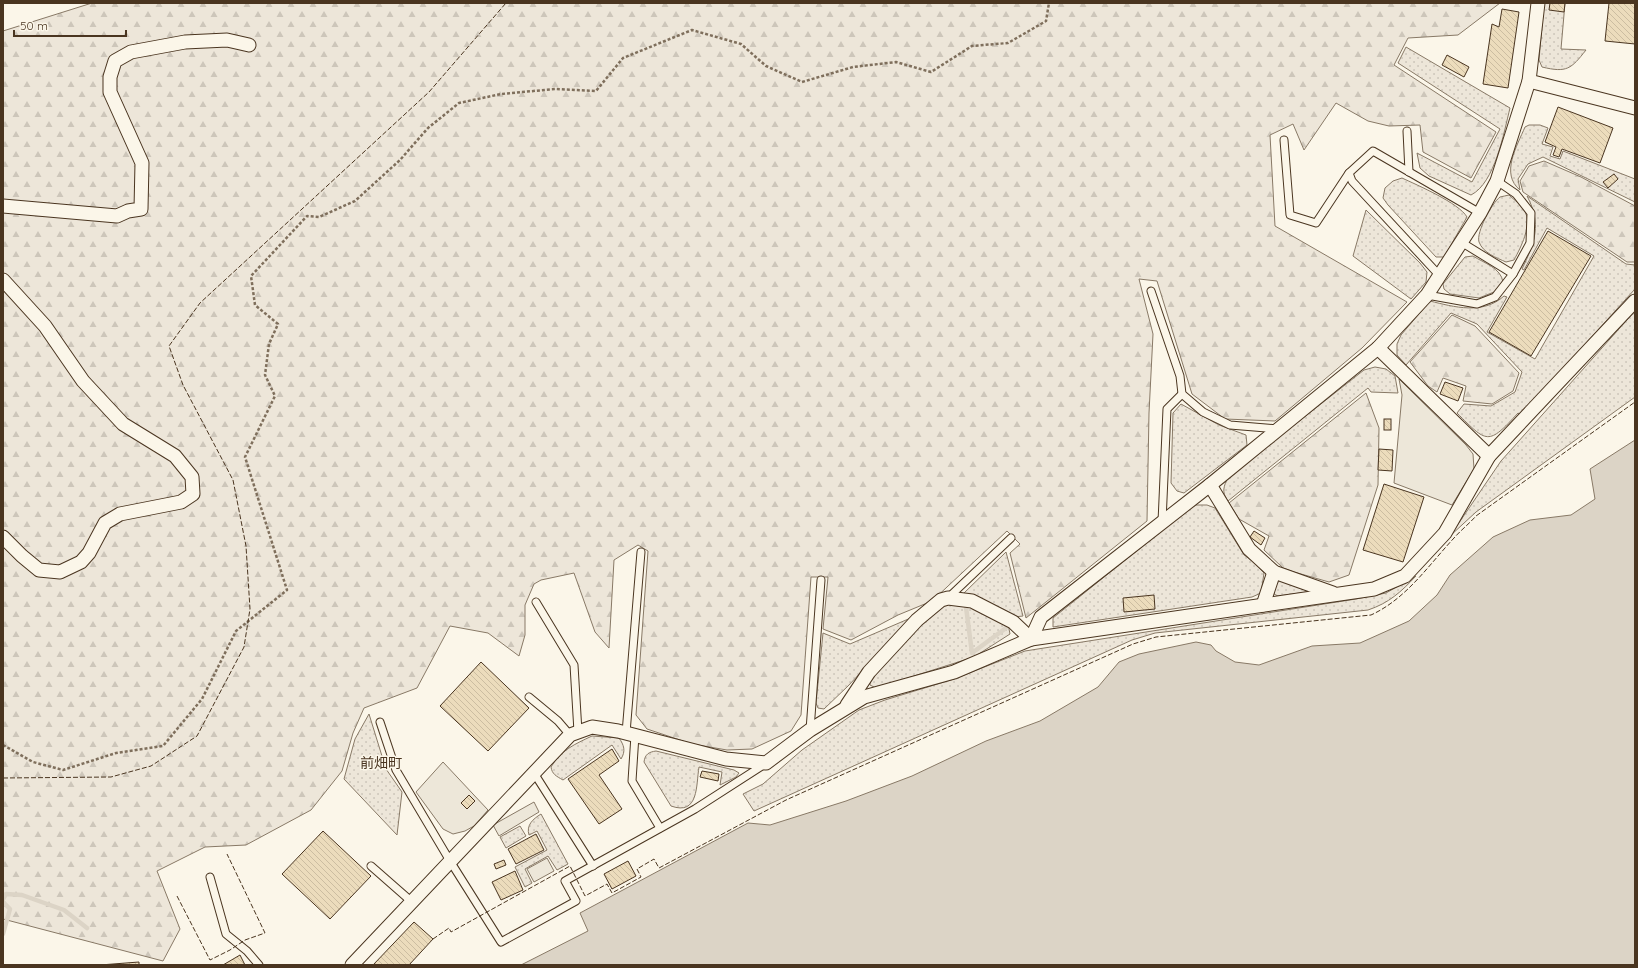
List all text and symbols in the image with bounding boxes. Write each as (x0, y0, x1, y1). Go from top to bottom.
scale bar (14, 12, 126, 38)
text: 50 m (20, 18, 48, 33)
district label: 前畑町 (360, 754, 402, 772)

